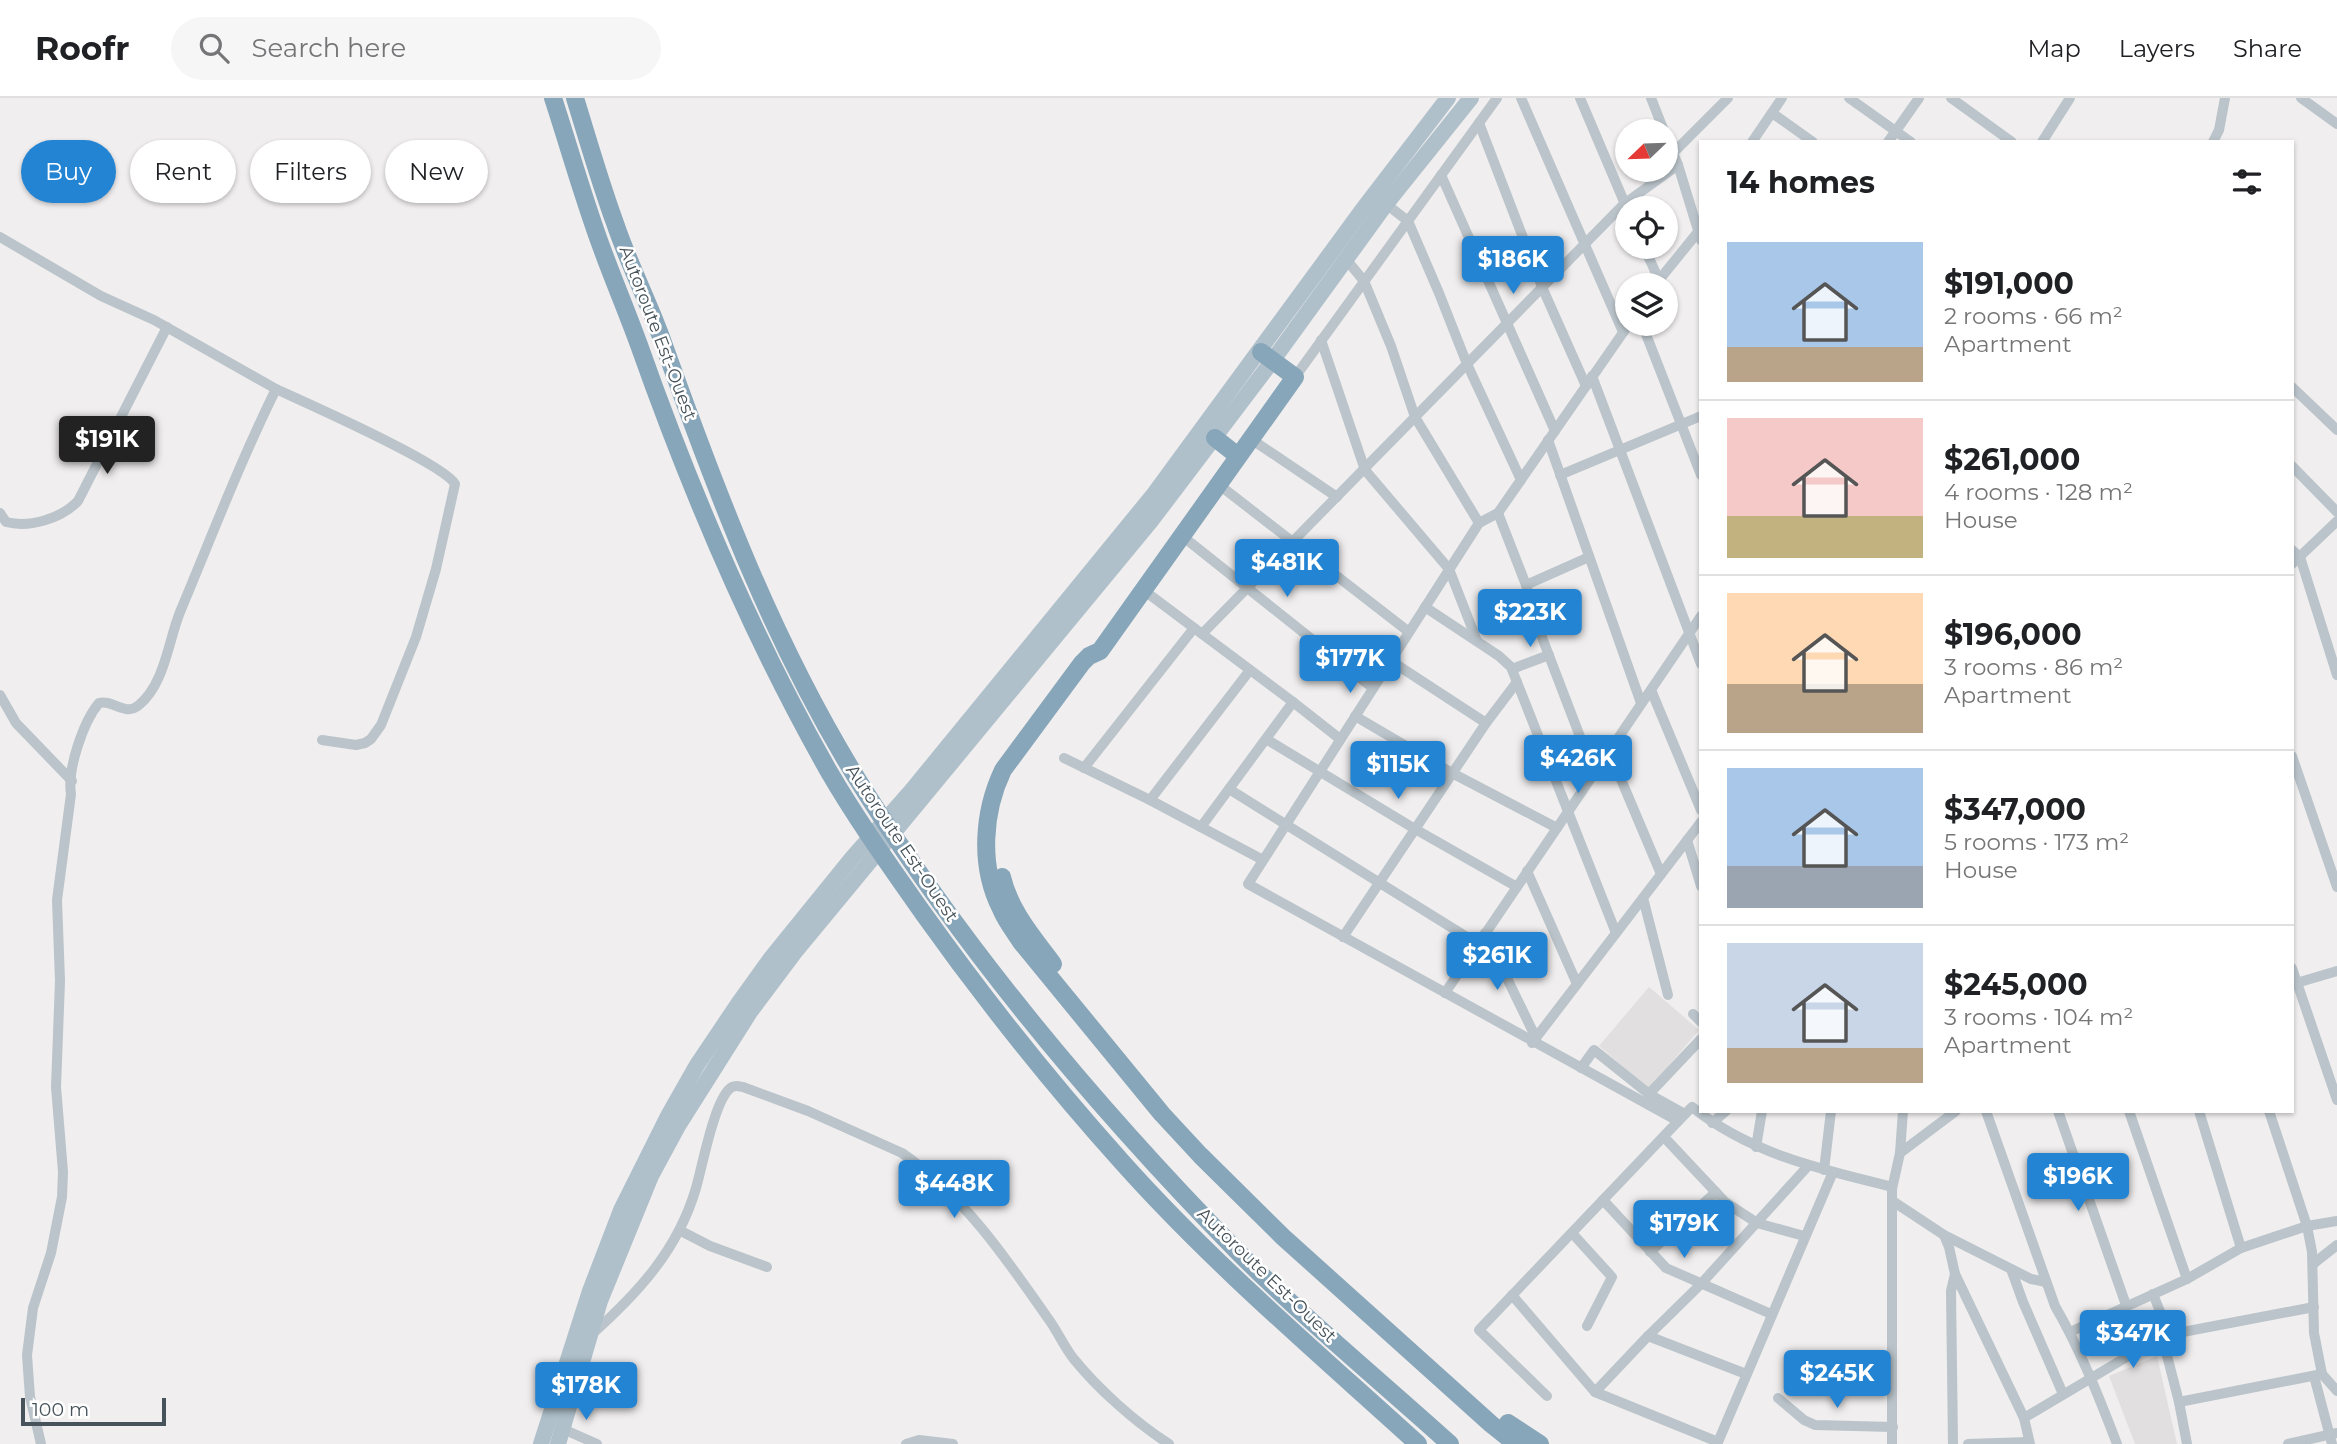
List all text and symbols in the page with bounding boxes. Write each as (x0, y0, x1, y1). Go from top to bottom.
search box (171, 17, 661, 80)
text: Roofr (35, 28, 129, 68)
icon: search (195, 29, 233, 67)
text: Search here (251, 32, 406, 64)
text: Map (2027, 34, 2081, 63)
text: Layers (2119, 34, 2195, 63)
text: Share (2233, 34, 2302, 63)
north arrow (1615, 119, 1678, 182)
map controls (1615, 119, 1678, 336)
chip: Buy (21, 140, 116, 203)
chip: Rent (130, 140, 236, 203)
chip: Filters (250, 140, 371, 203)
chip: New (385, 140, 488, 203)
icon: filters (2228, 163, 2266, 201)
text: 14 homes (1727, 164, 1875, 201)
button: locate (1615, 196, 1678, 259)
pin: $186K (1464, 236, 1562, 296)
street label: Autoroute Est-Ouest (615, 243, 701, 423)
text: $186K (1478, 245, 1548, 273)
text: $191,000 (1944, 265, 2074, 302)
icon: home (1783, 270, 1867, 354)
button: layers (1615, 273, 1678, 336)
text: 2 rooms · 66 m² (1944, 302, 2123, 330)
text: Apartment (1944, 330, 2072, 358)
pin: $191K (58, 416, 156, 476)
text: $191K (75, 425, 139, 453)
text: $261,000 (1944, 441, 2080, 478)
icon: home (1783, 446, 1867, 530)
text: 4 rooms · 128 m² (1944, 478, 2133, 506)
text: House (1944, 506, 2018, 534)
pin: $481K (1238, 540, 1336, 599)
text: $481K (1251, 548, 1323, 576)
pin: $223K (1481, 589, 1579, 649)
text: $223K (1494, 598, 1566, 626)
text: $196,000 (1944, 616, 2082, 653)
icon: home (1783, 621, 1867, 705)
pin: $177K (1301, 636, 1399, 695)
text: $177K (1316, 644, 1385, 672)
text: 3 rooms · 86 m² (1944, 653, 2123, 681)
text: Apartment (1944, 681, 2072, 709)
pin: $426K (1529, 736, 1627, 795)
pin: $115K (1349, 742, 1447, 801)
text: $426K (1540, 744, 1616, 772)
text: $115K (1366, 750, 1430, 778)
street label: Autoroute Est-Ouest (841, 760, 963, 926)
text: $347,000 (1944, 791, 2086, 828)
icon: home (1783, 796, 1867, 880)
text: 5 rooms · 173 m² (1944, 828, 2129, 856)
text: House (1944, 856, 2018, 884)
pin: $261K (1448, 932, 1546, 992)
text: $261K (1463, 941, 1531, 969)
text: $245,000 (1944, 966, 2088, 1003)
icon: home (1783, 971, 1867, 1055)
text: 3 rooms · 104 m² (1944, 1003, 2133, 1031)
text: Apartment (1944, 1031, 2072, 1059)
pin: $196K (2029, 1154, 2127, 1213)
pin: $448K (905, 1160, 1003, 1220)
text: $196K (2043, 1162, 2113, 1190)
text: $448K (914, 1169, 994, 1197)
pin: $179K (1635, 1200, 1733, 1260)
street label: Autoroute Est-Ouest (1193, 1203, 1341, 1347)
text: $179K (1649, 1209, 1719, 1237)
pin: $347K (2084, 1310, 2182, 1370)
text: $347K (2096, 1319, 2170, 1347)
pin: $245K (1788, 1350, 1886, 1410)
text: $245K (1800, 1359, 1874, 1387)
pin: $178K (537, 1362, 635, 1422)
text: $178K (551, 1371, 621, 1399)
scale bar (21, 1395, 166, 1427)
text: 100 m (32, 1398, 89, 1421)

